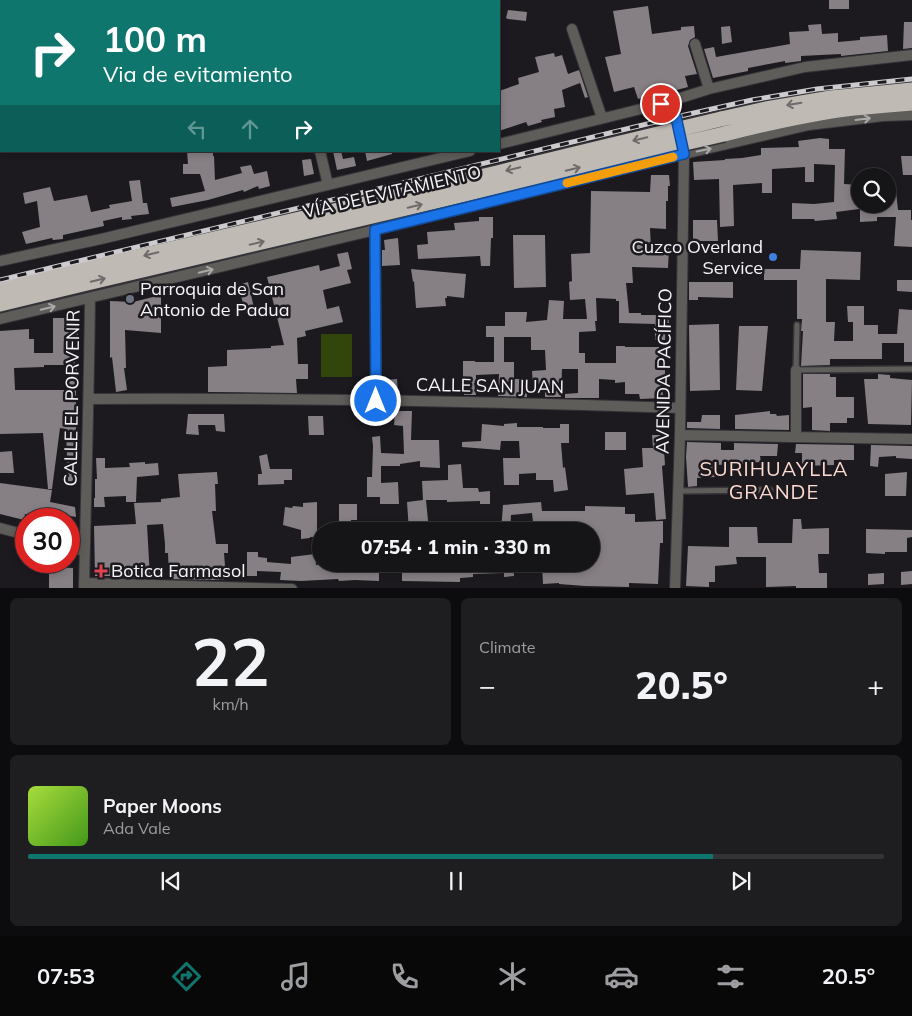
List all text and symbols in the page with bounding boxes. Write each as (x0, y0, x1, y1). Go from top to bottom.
text: 100 m (103, 17, 207, 61)
icon: right (20, 20, 85, 85)
text: Via de evitamiento (103, 60, 293, 88)
pin (640, 83, 682, 125)
icon: arrive (647, 90, 675, 118)
one-way arrow (786, 99, 802, 109)
one-way arrow (855, 114, 871, 124)
icon: left (183, 115, 211, 143)
icon: ahead (236, 115, 264, 143)
icon: right (289, 115, 317, 143)
one-way arrow (632, 135, 648, 144)
one-way arrow (695, 145, 711, 154)
street label: VÍA DE EVITAMIENTO (300, 160, 483, 223)
one-way arrow (564, 164, 580, 173)
one-way arrow (506, 165, 522, 175)
map controls (851, 168, 896, 213)
button: search (851, 168, 896, 213)
one-way arrow (406, 201, 422, 210)
place label: Cuzco Overland Service (632, 235, 763, 279)
one-way arrow (248, 238, 264, 247)
one-way arrow (143, 250, 159, 259)
marker: Cuzco Overland Service (767, 251, 779, 263)
one-way arrow (197, 265, 213, 275)
one-way arrow (90, 275, 106, 284)
place label: Parroquia de San Antonio de Padua (140, 277, 289, 321)
street label: AVENIDA PACÍFICO (651, 288, 676, 454)
marker: Parroquia de San Antonio de Padua (124, 293, 136, 305)
one-way arrow (39, 303, 55, 312)
street label: CALLE EL PORVENIR (58, 309, 85, 487)
street label: CALLE SAN JUAN (416, 373, 564, 398)
position arrow (349, 374, 401, 426)
district label: SURIHUAYLLA GRANDE (700, 456, 848, 504)
speed limit sign: 30 (15, 508, 80, 573)
text: 07:54 · 1 min · 330 m (361, 535, 551, 559)
place label: Botica Farmasol (111, 559, 246, 582)
marker: Botica Farmasol (95, 565, 107, 577)
text: 22 (191, 621, 270, 702)
text: Climate (479, 637, 535, 657)
text: 20.5° (635, 661, 728, 709)
text: − (479, 668, 496, 703)
text: + (867, 668, 884, 703)
text: km/h (212, 694, 249, 714)
text: Paper Moons (103, 794, 222, 818)
text: Ada Vale (103, 818, 170, 838)
icon: previous (157, 867, 185, 895)
icon: pause (442, 867, 470, 895)
icon: next (727, 867, 755, 895)
icon: directions (169, 959, 204, 994)
icon: music (278, 959, 313, 994)
icon: phone (387, 959, 422, 994)
icon: climate (495, 959, 530, 994)
icon: car (604, 959, 639, 994)
icon: filters (713, 959, 748, 994)
text: 07:53 (37, 962, 95, 990)
text: 20.5° (822, 962, 875, 990)

